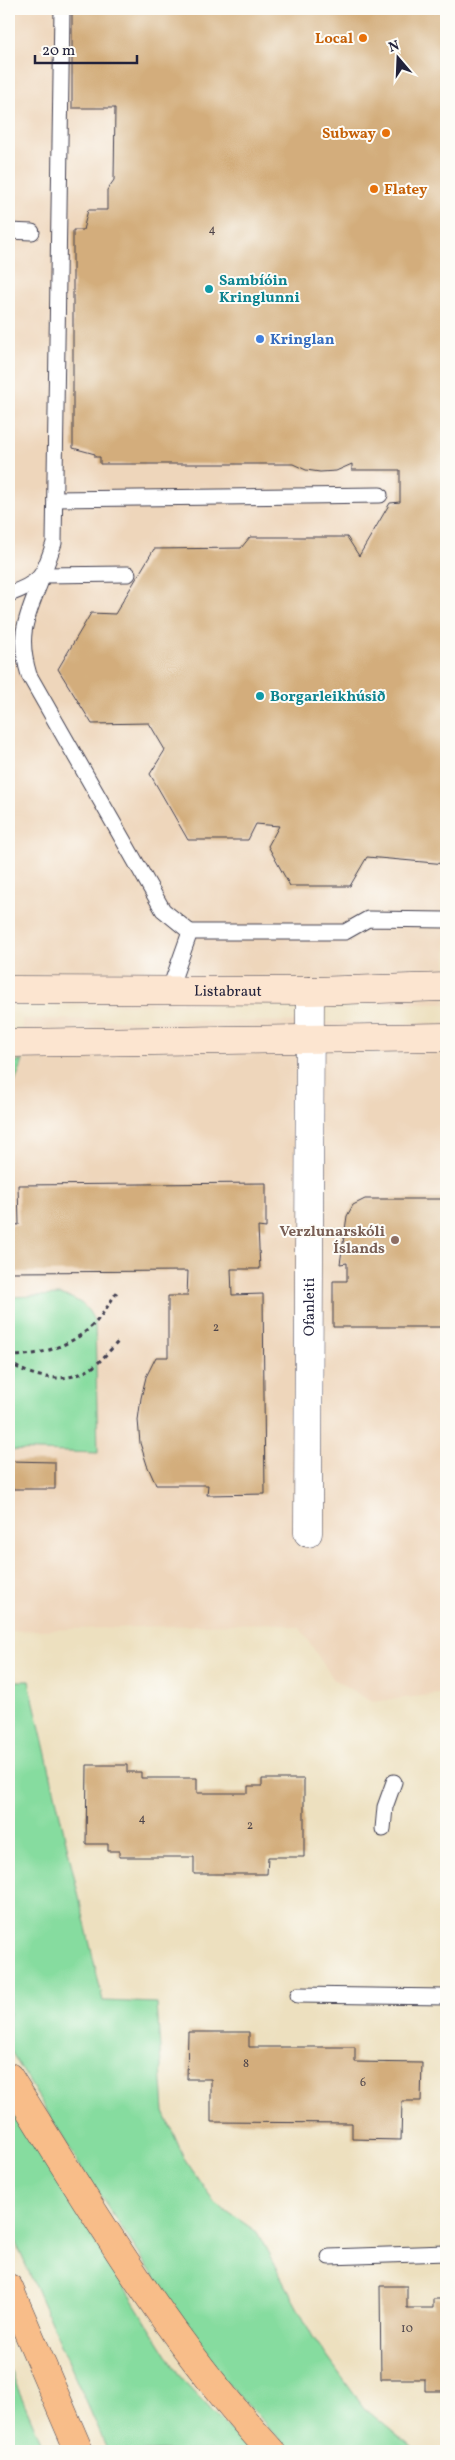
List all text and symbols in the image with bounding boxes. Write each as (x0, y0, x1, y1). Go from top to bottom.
place label: Local (315, 29, 353, 50)
scale bar (35, 32, 138, 64)
marker: Local (357, 32, 369, 44)
north arrow (372, 32, 422, 82)
text: N (386, 36, 402, 58)
text: 20 m (42, 41, 75, 62)
place label: Subway (322, 124, 377, 145)
marker: Subway (380, 127, 392, 139)
place label: Flatey (384, 180, 428, 201)
marker: Flatey (368, 183, 380, 195)
house number: 4 (208, 222, 216, 238)
place label: Sambíóin Kringlunni (219, 271, 300, 309)
marker: Sambíóin Kringlunni (203, 283, 215, 295)
place label: Kringlan (270, 330, 335, 351)
marker: Kringlan (254, 333, 266, 345)
place label: Borgarleikhúsið (270, 687, 385, 708)
marker: Borgarleikhúsið (254, 690, 266, 702)
street label: Listabraut (194, 982, 262, 1003)
place label: Verzlunarskóli Íslands (279, 1222, 385, 1260)
marker: Verzlunarskóli Íslands (389, 1234, 401, 1246)
street label: Ofanleiti (300, 1278, 321, 1336)
house number: 2 (213, 1320, 219, 1336)
house number: 4 (138, 1811, 146, 1827)
house number: 2 (247, 1818, 253, 1834)
house number: 8 (243, 2056, 249, 2072)
house number: 6 (360, 2075, 366, 2091)
house number: 10 (401, 2321, 413, 2337)

